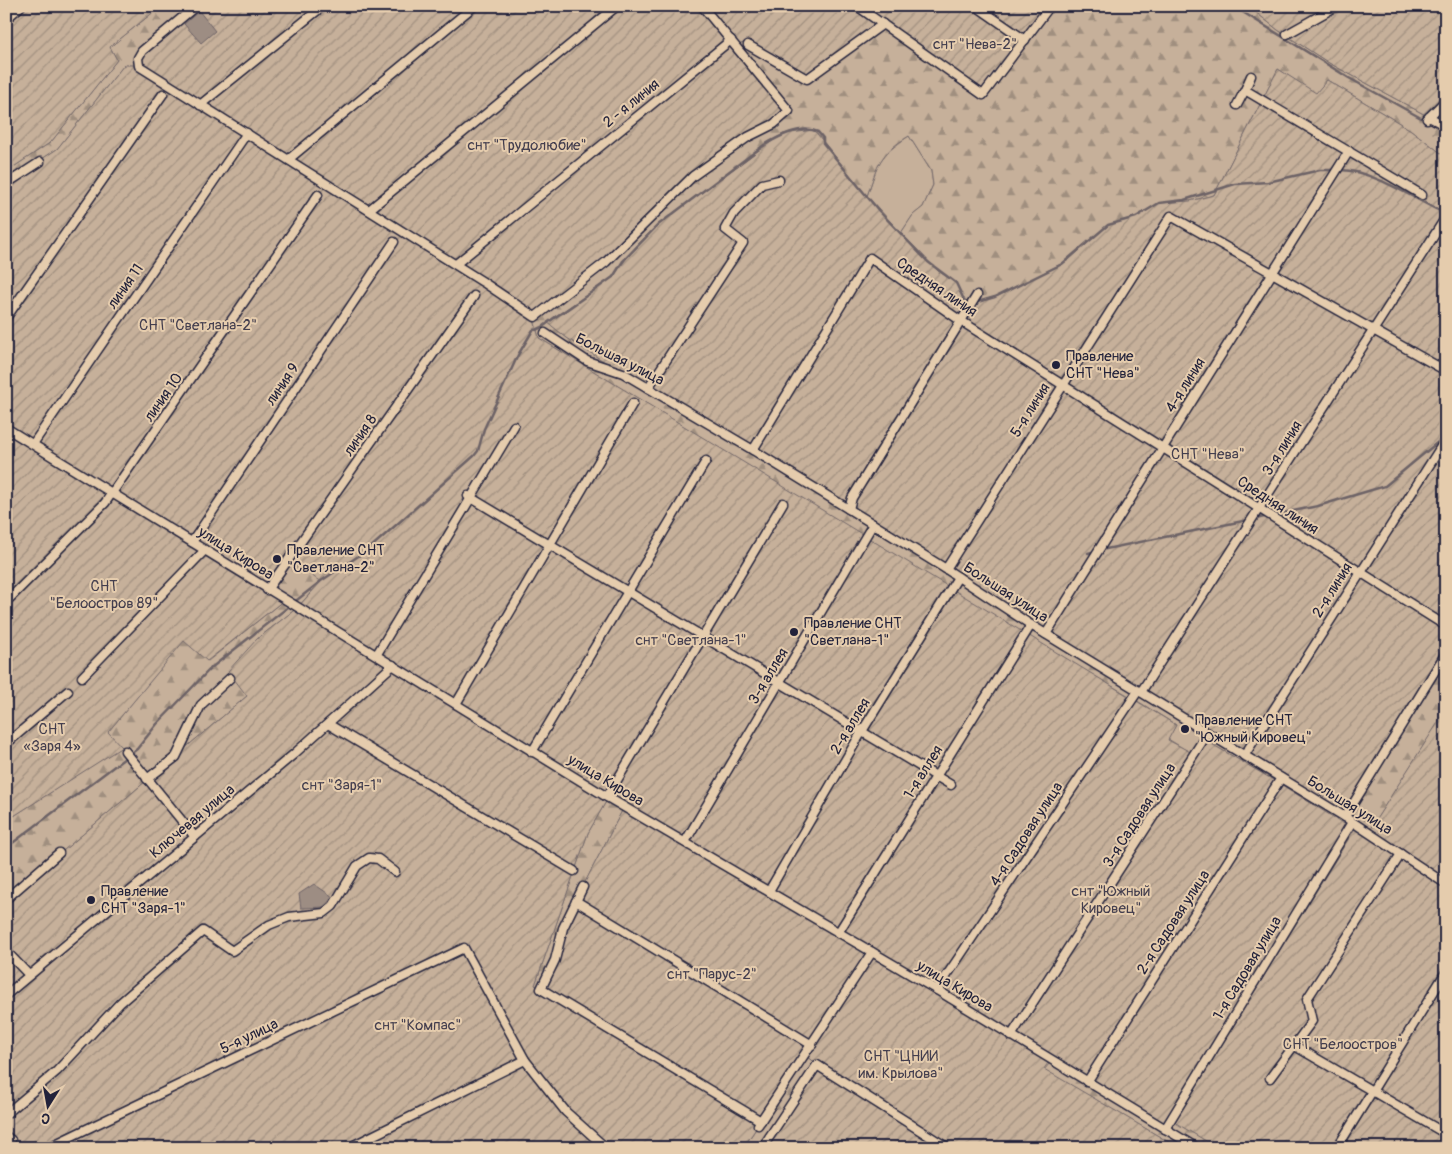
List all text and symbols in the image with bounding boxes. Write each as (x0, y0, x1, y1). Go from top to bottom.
park label: снт "Нева-2" (933, 35, 1017, 54)
street label: 2 - я линия (599, 75, 663, 132)
park label: снт "Трудолюбие" (467, 136, 587, 155)
street label: Средняя линия (893, 253, 981, 321)
street label: линия 11 (103, 260, 148, 313)
park label: СНТ "Светлана-2" (139, 316, 257, 335)
street label: Большая улица (572, 329, 667, 390)
place label: Правление СНТ "Нева" (1066, 347, 1140, 383)
street label: 4-я линия (1161, 354, 1210, 416)
marker: Правление СНТ "Нева" (1050, 359, 1062, 371)
street label: линия 9 (261, 360, 303, 409)
street label: линия 10 (140, 369, 187, 425)
street label: 5-я линия (1006, 380, 1055, 441)
street label: линия 8 (339, 410, 382, 460)
street label: 3-я линия (1258, 417, 1307, 479)
park label: СНТ "Нева" (1171, 445, 1245, 464)
street label: Средняя линия (1233, 472, 1322, 539)
street label: улица Кирова (194, 522, 277, 584)
place label: Правление СНТ "Светлана-2" (287, 541, 385, 577)
marker: Правление СНТ "Светлана-2" (271, 553, 283, 565)
street label: Большая улица (960, 558, 1052, 627)
street label: 2-я линия (1308, 559, 1357, 621)
park label: СНТ "Белоостров 89" (50, 577, 158, 613)
place label: Правление СНТ "Светлана-1" (804, 614, 902, 650)
marker: Правление СНТ "Светлана-1" (788, 626, 800, 638)
park label: снт "Светлана-1" (635, 631, 747, 650)
street label: 3-я аллея (744, 645, 793, 708)
street label: 2-я аллея (826, 695, 875, 758)
place label: Правление СНТ "Южный Кировец" (1195, 711, 1312, 747)
park label: СНТ «Заря 4» (23, 720, 81, 756)
marker: Правление СНТ "Южный Кировец" (1179, 723, 1191, 735)
street label: 1-я аллея (900, 742, 947, 803)
street label: улица Кирова (563, 750, 647, 811)
street label: 3-я Садовая улица (1099, 760, 1180, 871)
street label: Большая улица (1304, 772, 1396, 839)
park label: снт "Заря-1" (302, 776, 382, 795)
street label: 4-я Садовая улица (986, 778, 1067, 890)
street label: Ключевая улица (146, 780, 239, 862)
street label: 2-я Садовая улица (1133, 867, 1214, 978)
place label: Правление СНТ "Заря-1" (101, 882, 186, 918)
park label: снт "Южный Кировец" (1072, 882, 1150, 918)
marker: Правление СНТ "Заря-1" (85, 894, 97, 906)
street label: 1-я Садовая улица (1209, 913, 1286, 1024)
street label: улица Кирова (912, 956, 996, 1017)
park label: снт "Парус-2" (667, 965, 757, 984)
street label: 5-я улица (217, 1014, 281, 1059)
park label: снт "Компас" (375, 1016, 461, 1035)
park label: СНТ "Белоостров" (1283, 1035, 1403, 1054)
park label: СНТ "ЦНИИ им. Крылова" (859, 1047, 943, 1083)
north arrow (22, 1082, 72, 1132)
text: С (39, 1109, 51, 1127)

